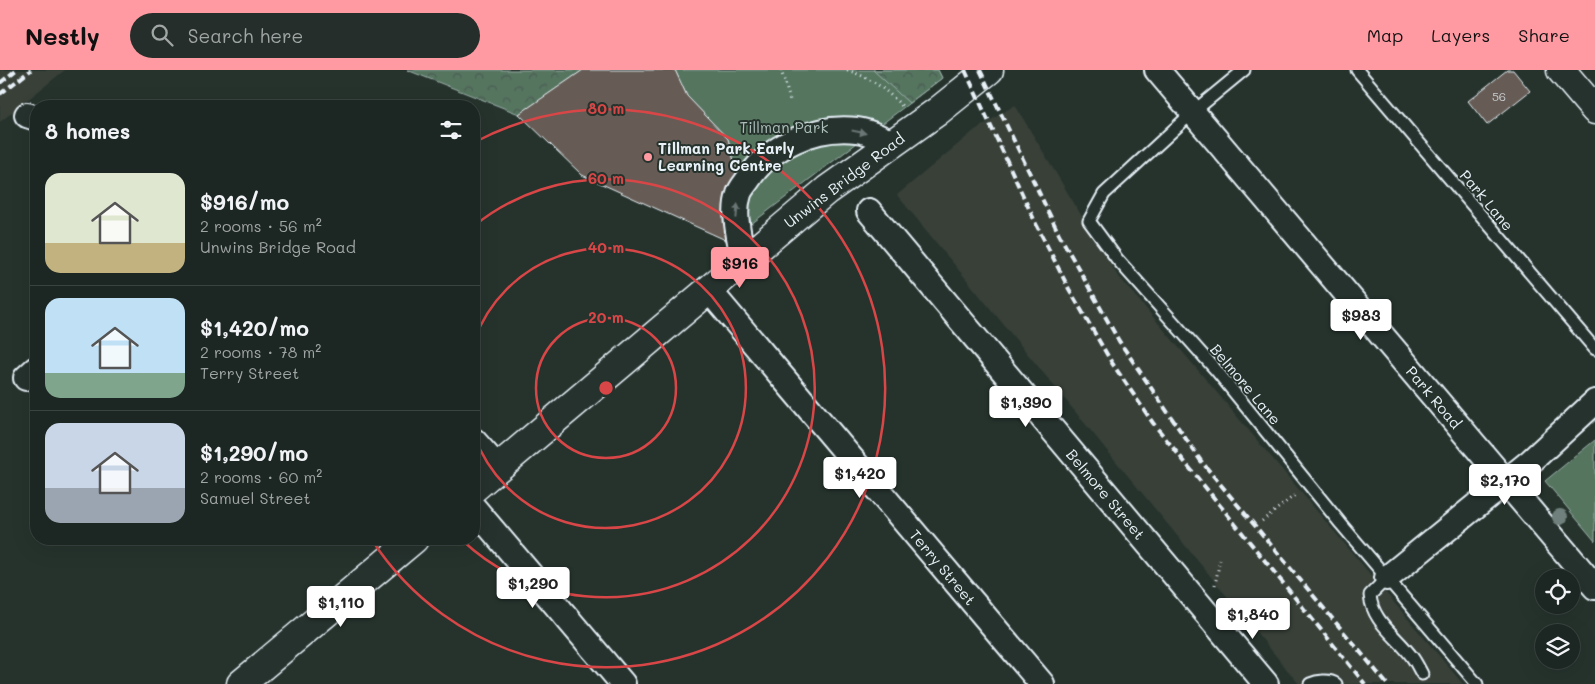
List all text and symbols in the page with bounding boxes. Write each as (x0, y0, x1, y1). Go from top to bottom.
search box (130, 13, 480, 58)
text: Nestly (25, 20, 100, 51)
icon: search (148, 21, 176, 49)
text: Search here (188, 23, 303, 48)
text: Map (1367, 23, 1403, 47)
text: Layers (1431, 23, 1490, 47)
text: Share (1518, 23, 1570, 47)
house number: 56 (1492, 88, 1506, 104)
text: 80 m (588, 98, 624, 118)
icon: filters (437, 116, 465, 144)
text: 8 homes (45, 117, 130, 144)
park label: Tillman Park (740, 117, 828, 137)
street label: Unwins Bridge Road (780, 128, 908, 232)
one-way arrow (852, 128, 868, 136)
place label: Tillman Park Early Learning Centre (658, 138, 795, 175)
marker: Tillman Park Early Learning Centre (642, 151, 654, 163)
street label: Park Lane (1456, 165, 1518, 235)
text: 60 m (588, 168, 624, 188)
text: $916/mo (200, 188, 289, 215)
icon: home (85, 193, 145, 253)
one-way arrow (733, 202, 741, 218)
text: 2 rooms · 56 m² (200, 215, 322, 236)
text: Unwins Bridge Road (200, 236, 356, 257)
text: 40 m (588, 237, 624, 257)
pin: $916 (710, 246, 770, 289)
text: $916 (722, 252, 758, 273)
pin: $983 (1331, 298, 1391, 341)
text: $983 (1341, 304, 1381, 325)
text: 20 m (588, 307, 624, 327)
text: $1,420/mo (200, 314, 309, 341)
icon: home (85, 318, 145, 378)
street label: Belmore Lane (1206, 339, 1286, 429)
text: 2 rooms · 78 m² (200, 341, 321, 362)
street label: Park Road (1402, 361, 1466, 433)
text: Terry Street (200, 362, 299, 383)
centre of rings (597, 379, 615, 397)
pin: $1,390 (985, 386, 1067, 428)
text: $1,390 (1000, 391, 1052, 412)
text: $1,290/mo (200, 439, 308, 466)
icon: home (85, 443, 145, 503)
street label: Belmore Street (1062, 444, 1150, 544)
pin: $1,420 (819, 456, 901, 499)
text: $1,420 (834, 462, 886, 483)
pin: $2,170 (1464, 464, 1546, 506)
text: 2 rooms · 60 m² (200, 466, 322, 487)
text: $2,170 (1480, 469, 1530, 490)
text: Samuel Street (200, 487, 310, 508)
street label: Terry Street (905, 525, 981, 609)
pin: $1,290 (492, 566, 574, 609)
map controls (1535, 569, 1580, 669)
button: locate (1535, 569, 1580, 614)
text: $1,290 (508, 572, 558, 593)
pin: $1,110 (300, 586, 382, 628)
text: $1,110 (318, 591, 364, 612)
pin: $1,840 (1212, 598, 1294, 640)
text: $1,840 (1227, 603, 1279, 624)
button: layers (1535, 624, 1580, 669)

